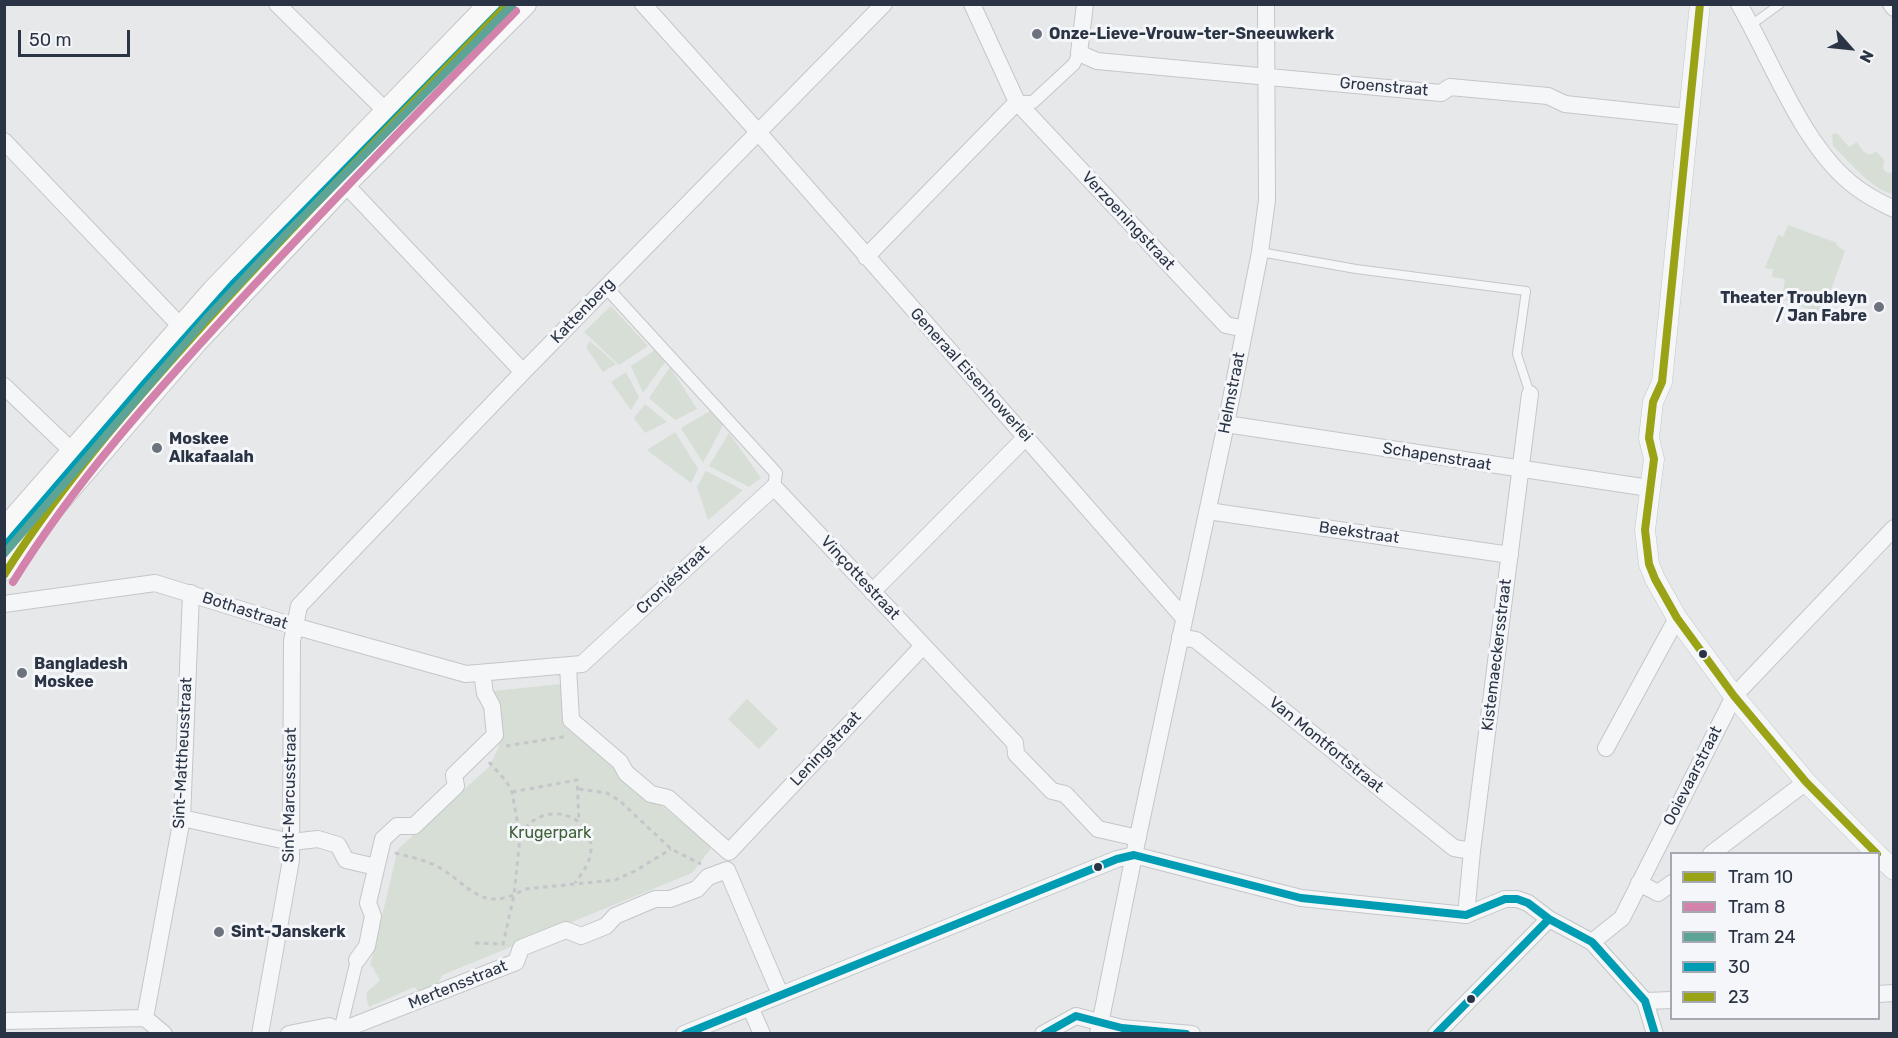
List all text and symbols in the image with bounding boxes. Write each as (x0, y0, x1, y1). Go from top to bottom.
scale bar (21, 18, 134, 56)
north arrow (1820, 18, 1880, 78)
place label: Onze-Lieve-Vrouw-ter-Sneeuwkerk (1049, 24, 1334, 44)
marker: Onze-Lieve-Vrouw-ter-Sneeuwkerk (1030, 27, 1044, 41)
text: 50 m (29, 29, 72, 51)
text: N (1855, 47, 1878, 66)
street label: Groenstraat (1339, 74, 1429, 100)
street label: Verzoeningstraat (1077, 168, 1179, 274)
street label: Kattenberg (547, 274, 619, 348)
place label: Theater Troubleyn / Jan Fabre (1720, 288, 1867, 326)
marker: Theater Troubleyn / Jan Fabre (1872, 300, 1886, 314)
street label: Generaal Eisenhowerlei (906, 304, 1036, 446)
street label: Helmstraat (1215, 351, 1249, 435)
place label: Moskee Alkafaalah (169, 429, 254, 467)
street label: Schapenstraat (1381, 439, 1493, 475)
marker: Moskee Alkafaalah (150, 441, 164, 455)
street label: Beekstraat (1318, 518, 1400, 548)
street label: Vinçottestraat (816, 532, 904, 624)
street label: Cronjéstraat (633, 541, 713, 619)
street label: Kistemaeckersstraat (1478, 578, 1516, 732)
street label: Bothastraat (200, 588, 290, 634)
unlabelled marker (1697, 648, 1709, 660)
place label: Bangladesh Moskee (34, 654, 128, 692)
marker: Bangladesh Moskee (15, 666, 29, 680)
street label: Sint-Mattheusstraat (169, 677, 197, 829)
street label: Van Montfortstraat (1265, 693, 1387, 797)
street label: Leningstraat (787, 708, 865, 790)
street label: Ooievaarstraat (1660, 723, 1726, 829)
street label: Sint-Marcusstraat (279, 727, 301, 863)
park label: Krugerpark (509, 823, 591, 843)
legend (1670, 852, 1880, 1020)
unlabelled marker (1092, 861, 1104, 873)
text: Tram 10 (1728, 866, 1793, 888)
text: Tram 8 (1728, 896, 1785, 918)
place label: Sint-Janskerk (231, 922, 346, 942)
marker: Sint-Janskerk (212, 925, 226, 939)
text: Tram 24 (1728, 926, 1796, 948)
street label: Mertensstraat (406, 956, 510, 1014)
text: 30 (1728, 956, 1750, 978)
text: 23 (1728, 986, 1749, 1008)
unlabelled marker (1465, 993, 1477, 1005)

